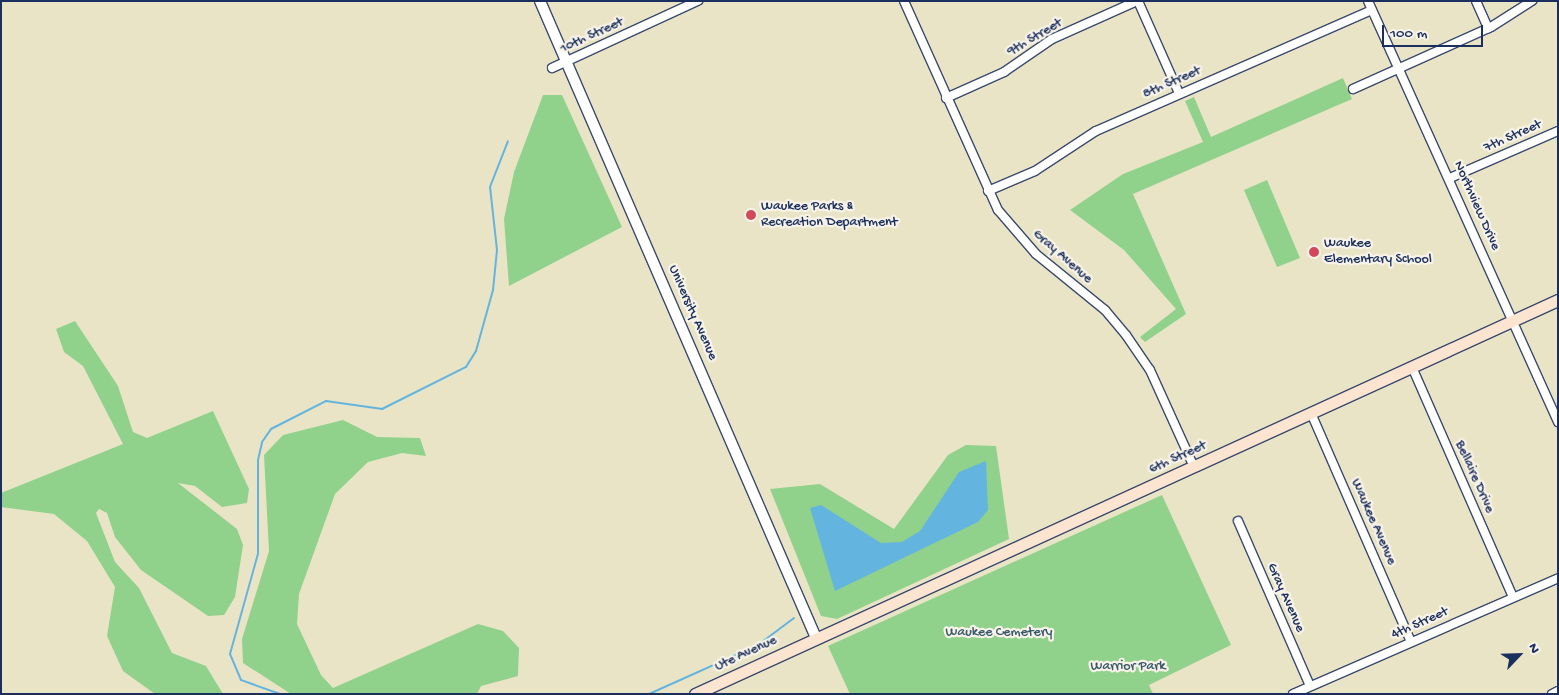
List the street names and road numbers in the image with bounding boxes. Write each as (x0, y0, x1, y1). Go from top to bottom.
street label: 10th Street (558, 14, 626, 58)
street label: 9th Street (1005, 15, 1065, 61)
street label: 8th Street (1140, 63, 1204, 103)
street label: 7th Street (1482, 117, 1544, 157)
street label: Northview Drive (1449, 159, 1503, 253)
street label: Gray Avenue (1029, 226, 1095, 288)
street label: University Avenue (664, 263, 720, 363)
street label: 6th Street (1147, 438, 1209, 478)
street label: Bellaire Drive (1451, 438, 1497, 516)
street label: Waukee Avenue (1347, 476, 1399, 568)
street label: Gray Avenue (1262, 561, 1308, 635)
street label: 4th Street (1389, 604, 1451, 644)
street label: Ute Avenue (712, 632, 780, 676)

